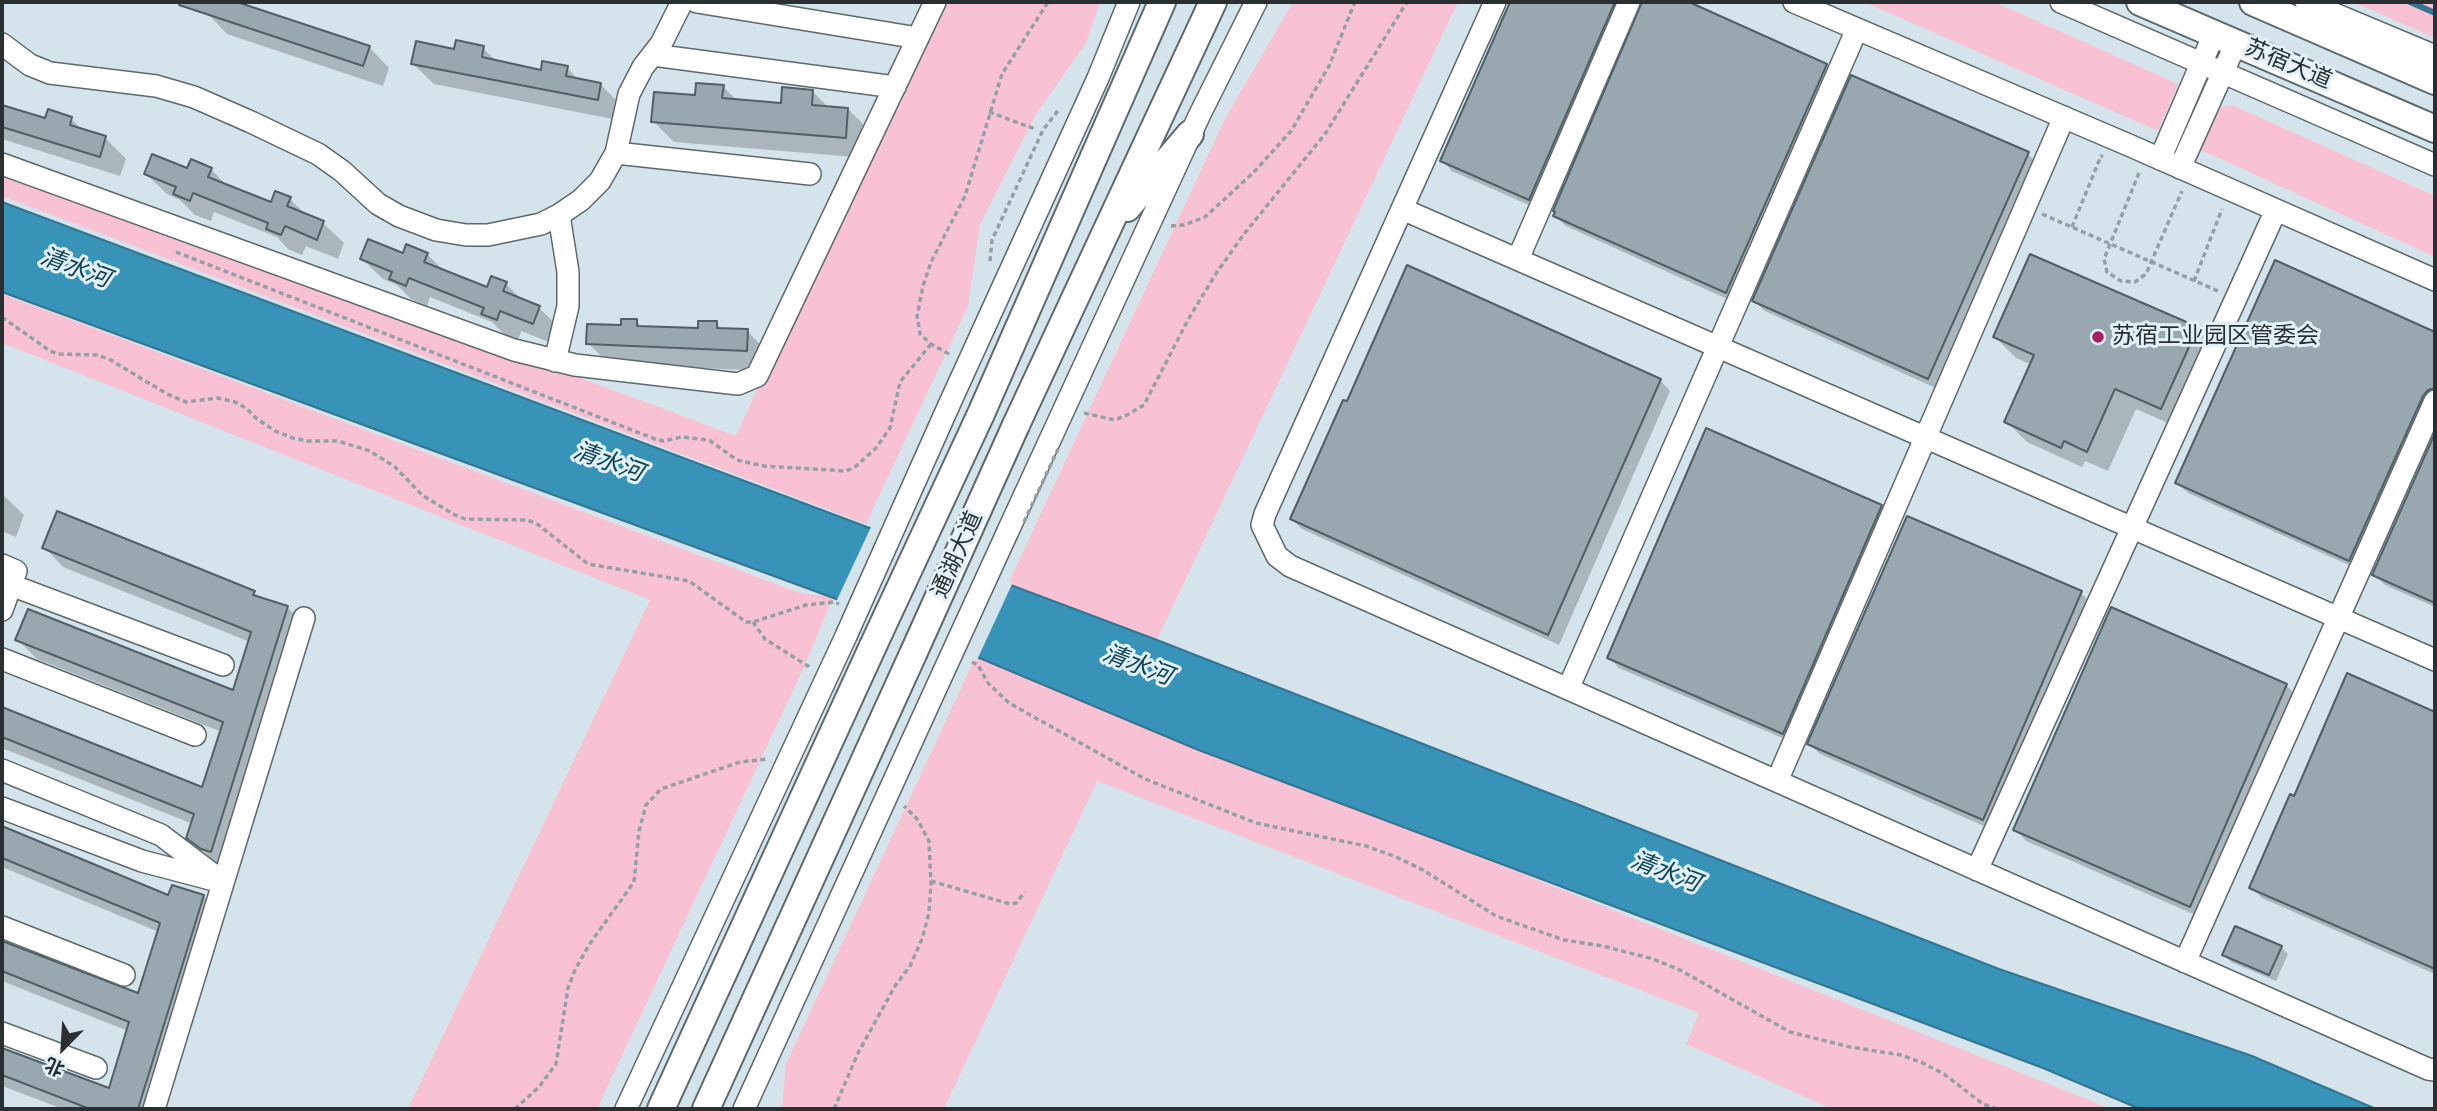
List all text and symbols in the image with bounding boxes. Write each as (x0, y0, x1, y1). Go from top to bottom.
street label: 苏宿大道 (2240, 34, 2336, 96)
water label: 清水河 (36, 243, 114, 295)
place label: 苏宿工业园区管委会 (2112, 323, 2319, 351)
marker: 苏宿工业园区管委会 (2090, 329, 2106, 345)
water label: 清水河 (569, 437, 647, 489)
street label: 通湖大道 (927, 507, 989, 603)
water label: 清水河 (1098, 640, 1176, 692)
water label: 清水河 (1626, 847, 1704, 899)
north arrow (28, 1013, 98, 1083)
text: 北 (41, 1053, 68, 1081)

